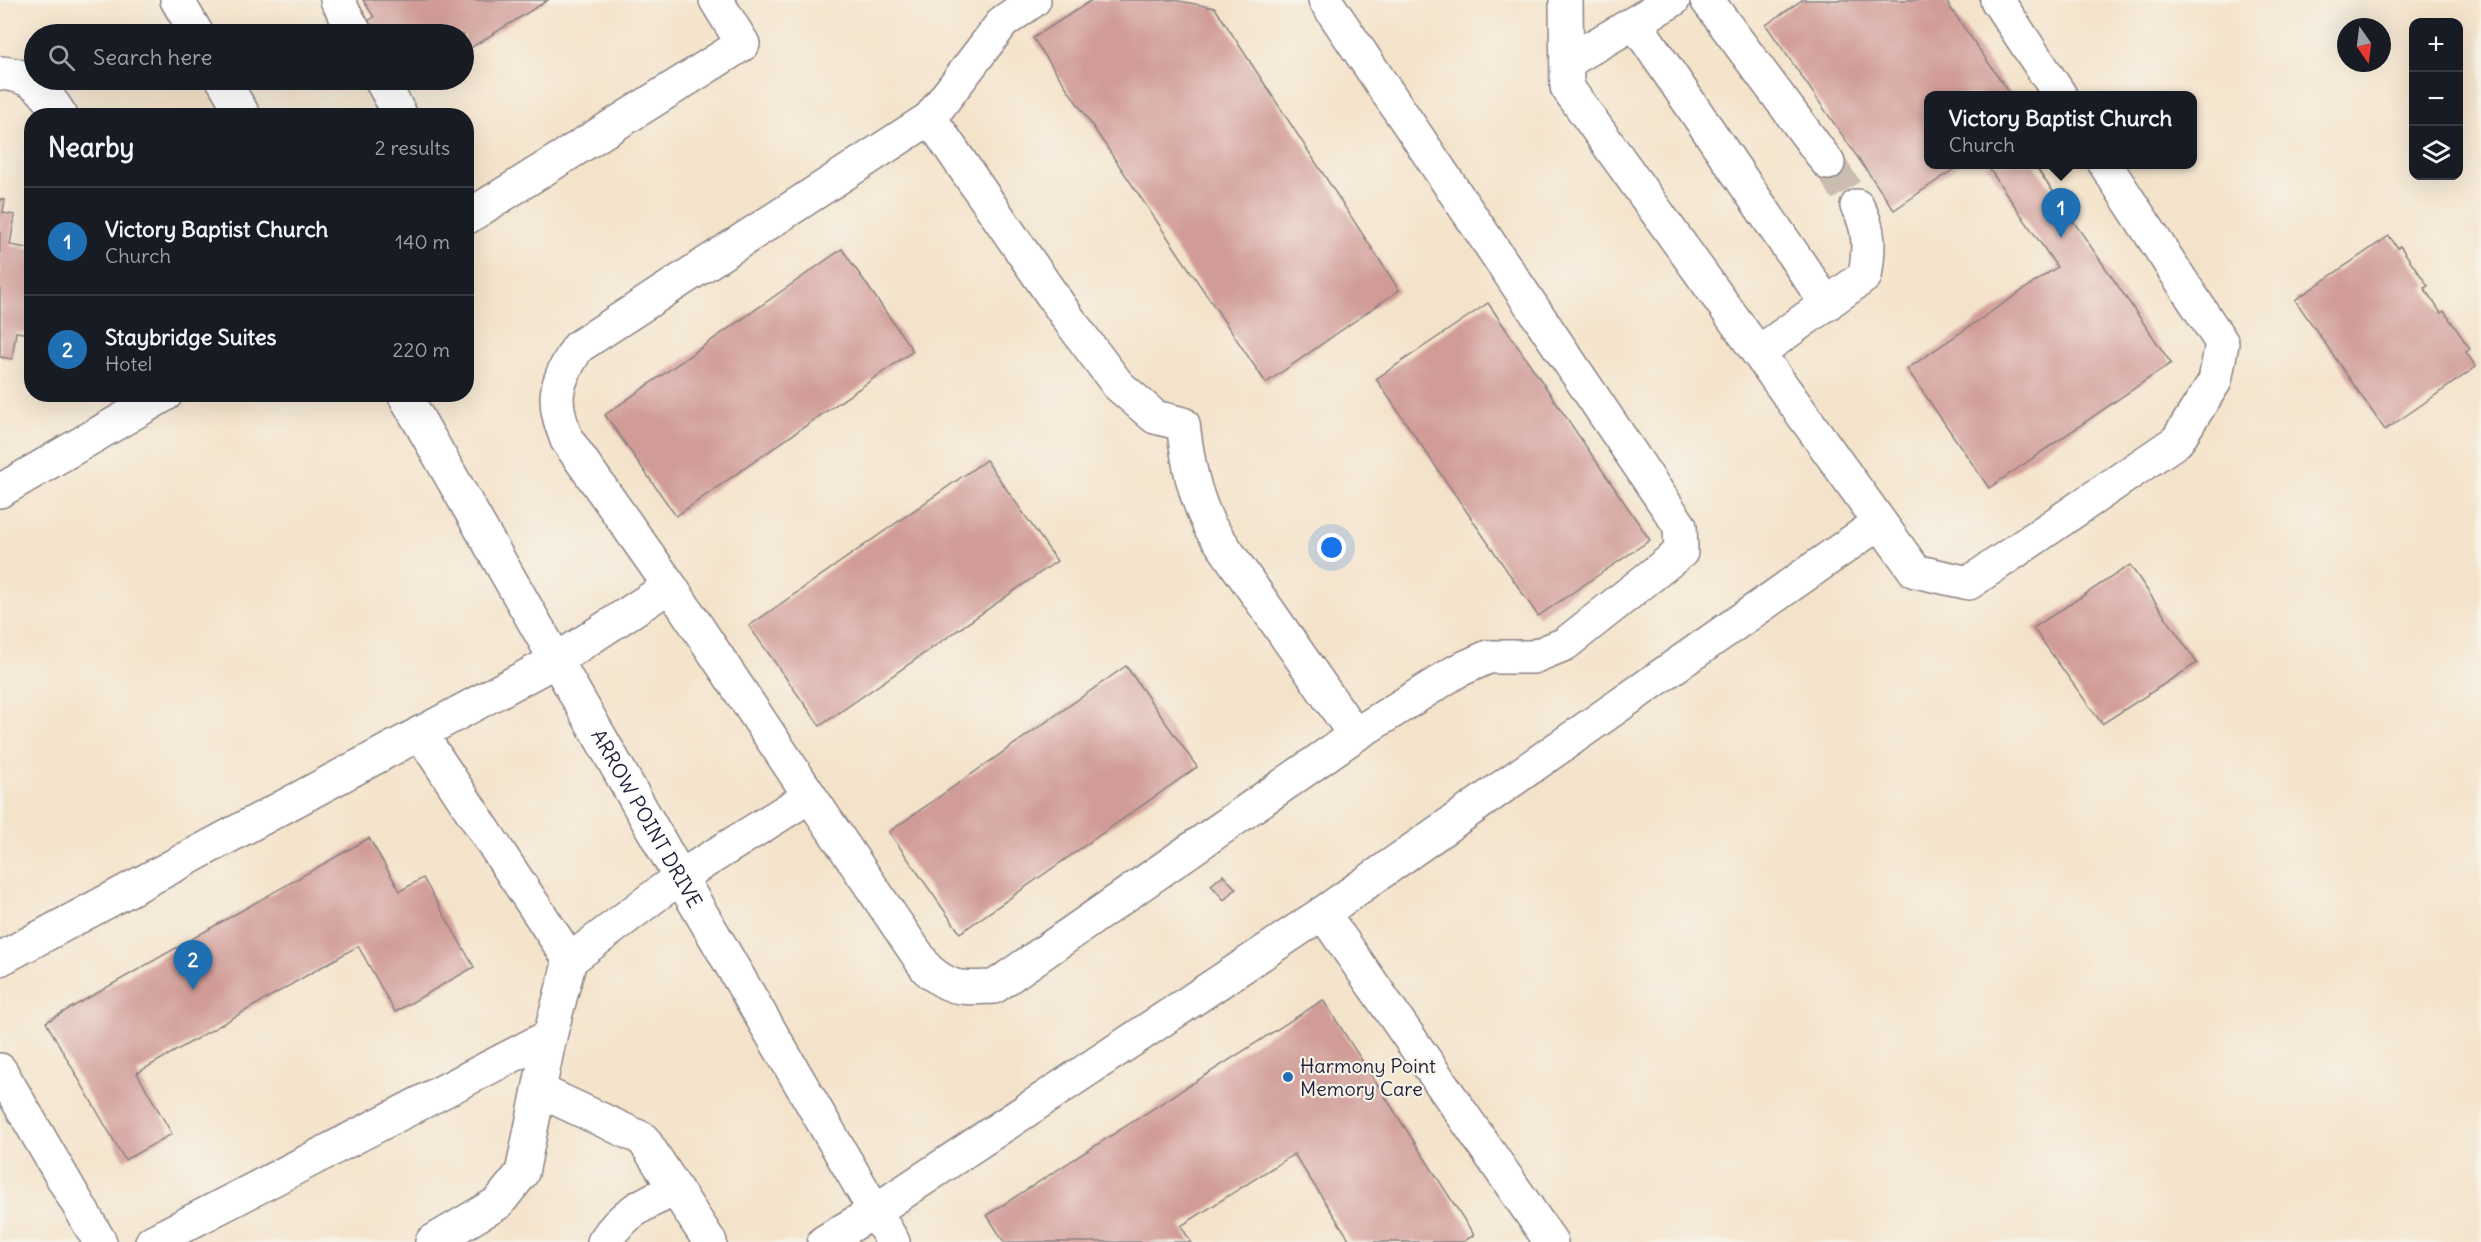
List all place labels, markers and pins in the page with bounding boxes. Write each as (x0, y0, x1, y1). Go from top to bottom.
pin: 1 (2042, 188, 2080, 238)
pin: 2 (174, 940, 212, 990)
place label: Harmony Point Memory Care (1300, 1053, 1436, 1101)
marker: Harmony Point Memory Care (1281, 1070, 1295, 1084)

